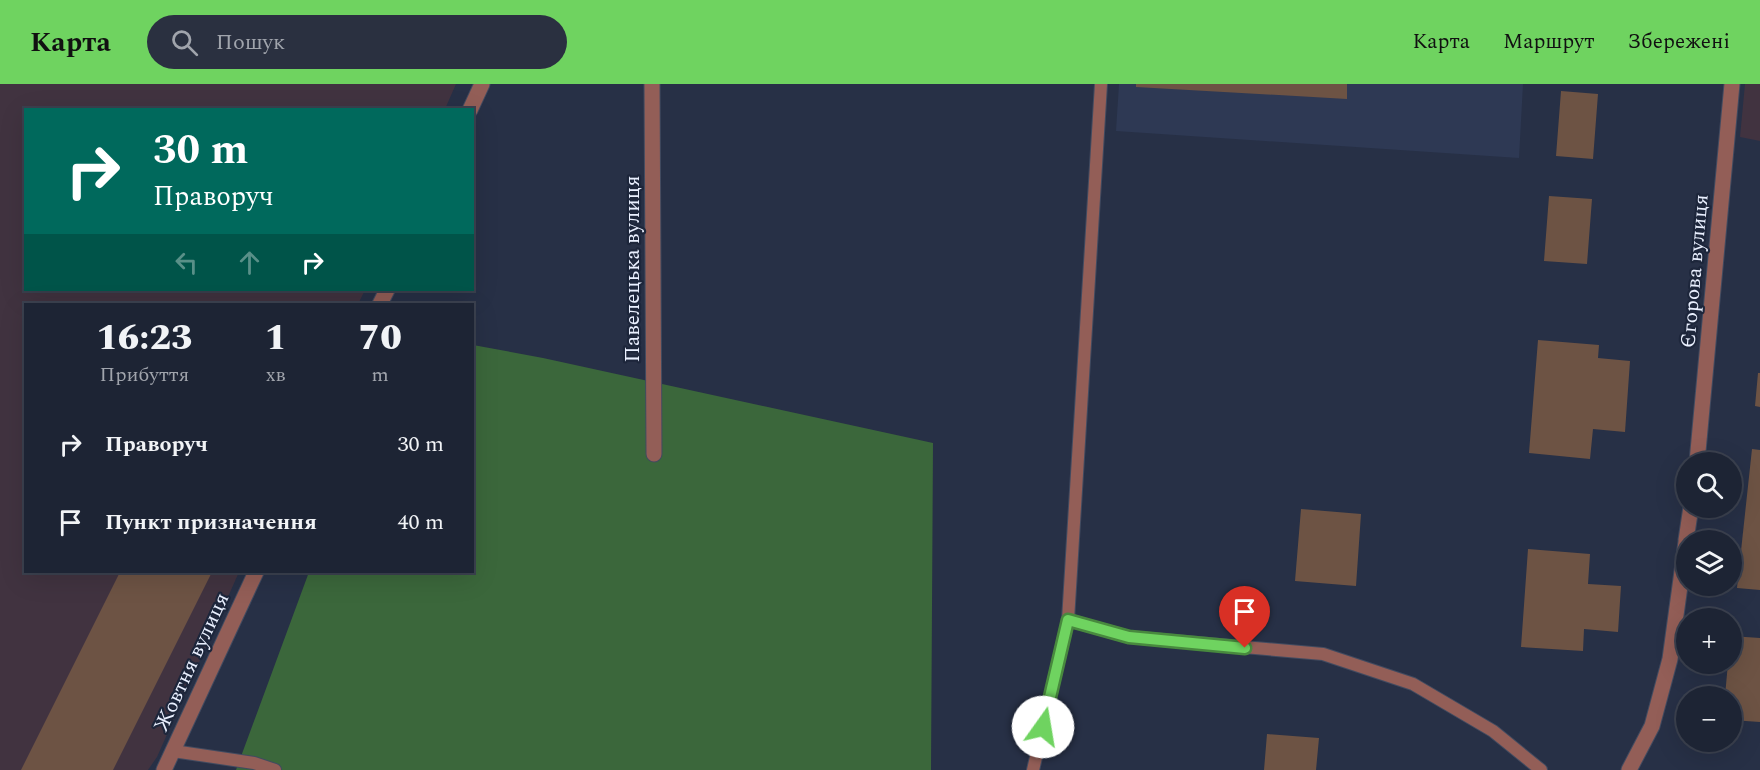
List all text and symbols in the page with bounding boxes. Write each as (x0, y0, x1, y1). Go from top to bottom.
search box (147, 15, 567, 69)
text: Карта (30, 21, 111, 64)
icon: search (168, 26, 201, 59)
text: Пошук (216, 26, 285, 59)
text: Карта (1413, 26, 1470, 58)
text: Маршрут (1503, 26, 1594, 58)
text: Збережені (1627, 26, 1730, 58)
text: 30 m (153, 119, 248, 182)
icon: right (54, 132, 132, 210)
text: Праворуч (153, 176, 274, 218)
street label: Павелецька вулиця (617, 176, 649, 362)
street label: Єгорова вулиця (1672, 193, 1718, 349)
icon: left (170, 246, 203, 279)
icon: ahead (233, 246, 266, 279)
icon: right (296, 246, 329, 279)
text: 16:23 (96, 311, 193, 366)
text: 1 (265, 311, 286, 366)
text: 70 (359, 311, 402, 366)
text: Прибуття (100, 360, 189, 390)
text: хв (266, 360, 286, 390)
text: m (372, 360, 389, 390)
icon: right (54, 428, 87, 461)
text: Праворуч (105, 428, 208, 461)
text: 30 m (398, 428, 444, 461)
map controls (1676, 452, 1742, 752)
button: search (1676, 452, 1742, 518)
icon: arrive (54, 506, 87, 539)
text: Пункт призначення (105, 506, 317, 539)
text: 40 m (398, 506, 444, 539)
button: layers (1676, 530, 1742, 596)
pin (1219, 586, 1270, 648)
street label: Жовтня вулиця (146, 588, 238, 737)
icon: arrive (1228, 595, 1261, 628)
button: + (1676, 608, 1742, 674)
button: − (1676, 686, 1742, 752)
position arrow (1011, 695, 1075, 759)

